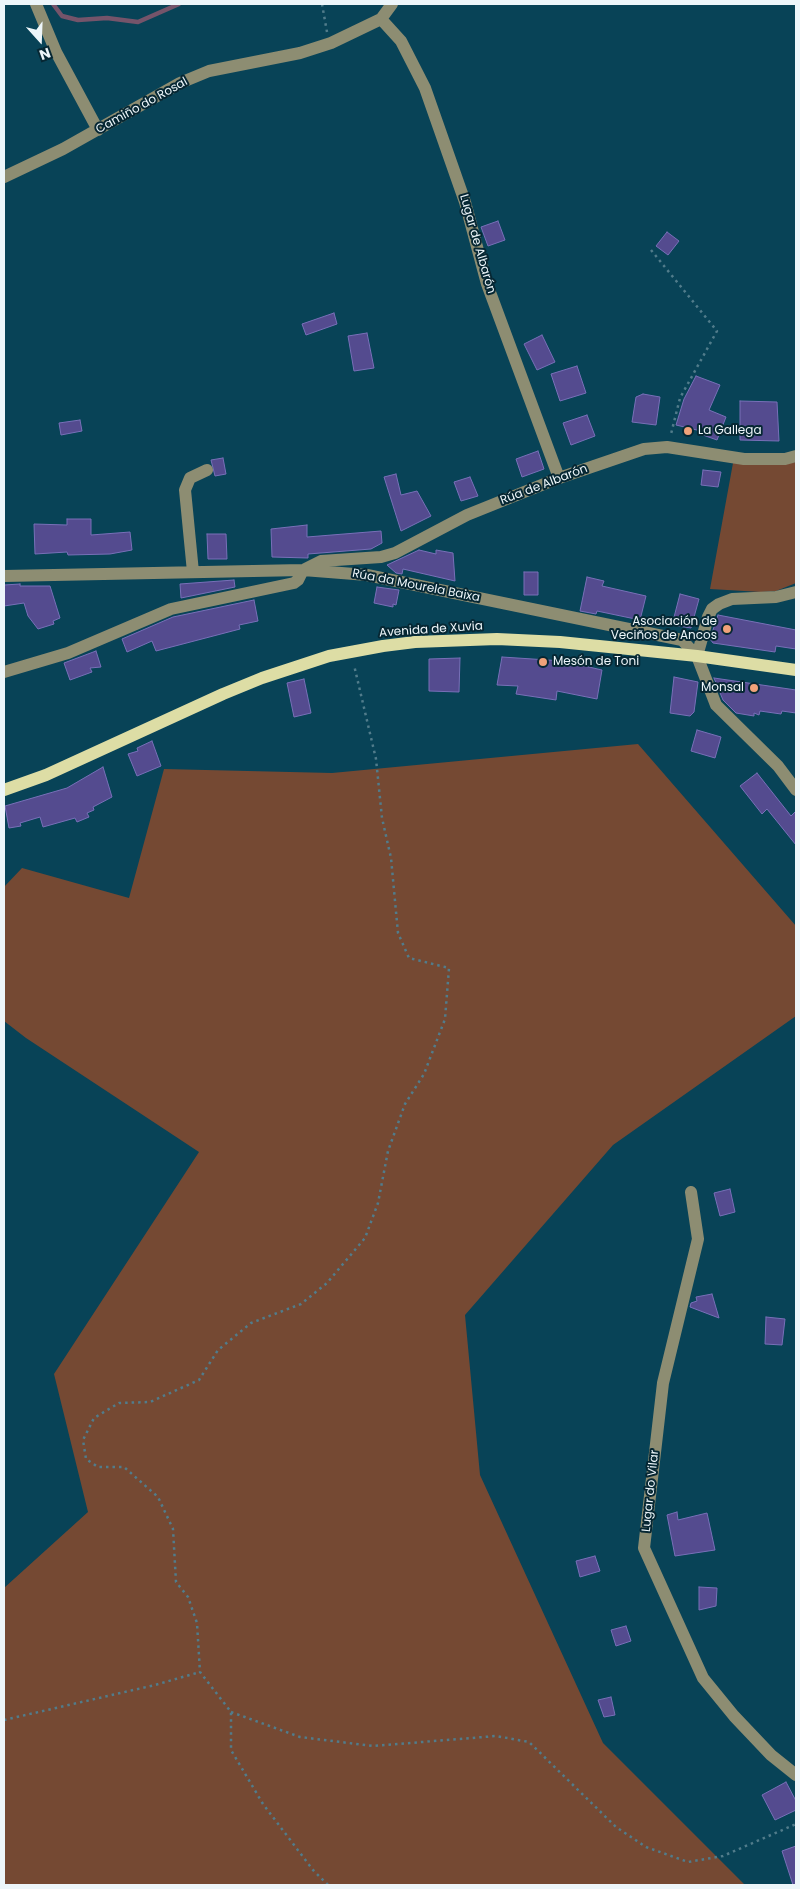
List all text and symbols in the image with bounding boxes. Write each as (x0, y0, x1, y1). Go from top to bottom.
north arrow (15, 15, 65, 65)
text: N (37, 43, 53, 65)
street label: Camiño do Rosal (94, 75, 190, 137)
street label: Lugar de Albarón (456, 193, 498, 295)
place label: La Gallega (698, 424, 762, 438)
marker: La Gallega (682, 425, 694, 437)
street label: Rúa de Albarón (498, 462, 590, 508)
street label: Rúa da Mourela Baixa (351, 567, 481, 605)
place label: Asociación de Veciños de Ancos (611, 615, 717, 643)
street label: Avenida de Xuvia (379, 619, 483, 641)
marker: Asociación de Veciños de Ancos (721, 623, 733, 635)
place label: Mesón de Toni (553, 655, 639, 669)
marker: Mesón de Toni (537, 656, 549, 668)
place label: Monsal (701, 681, 744, 695)
marker: Monsal (748, 682, 760, 694)
street label: Lugar do Vilar (640, 1449, 662, 1533)

